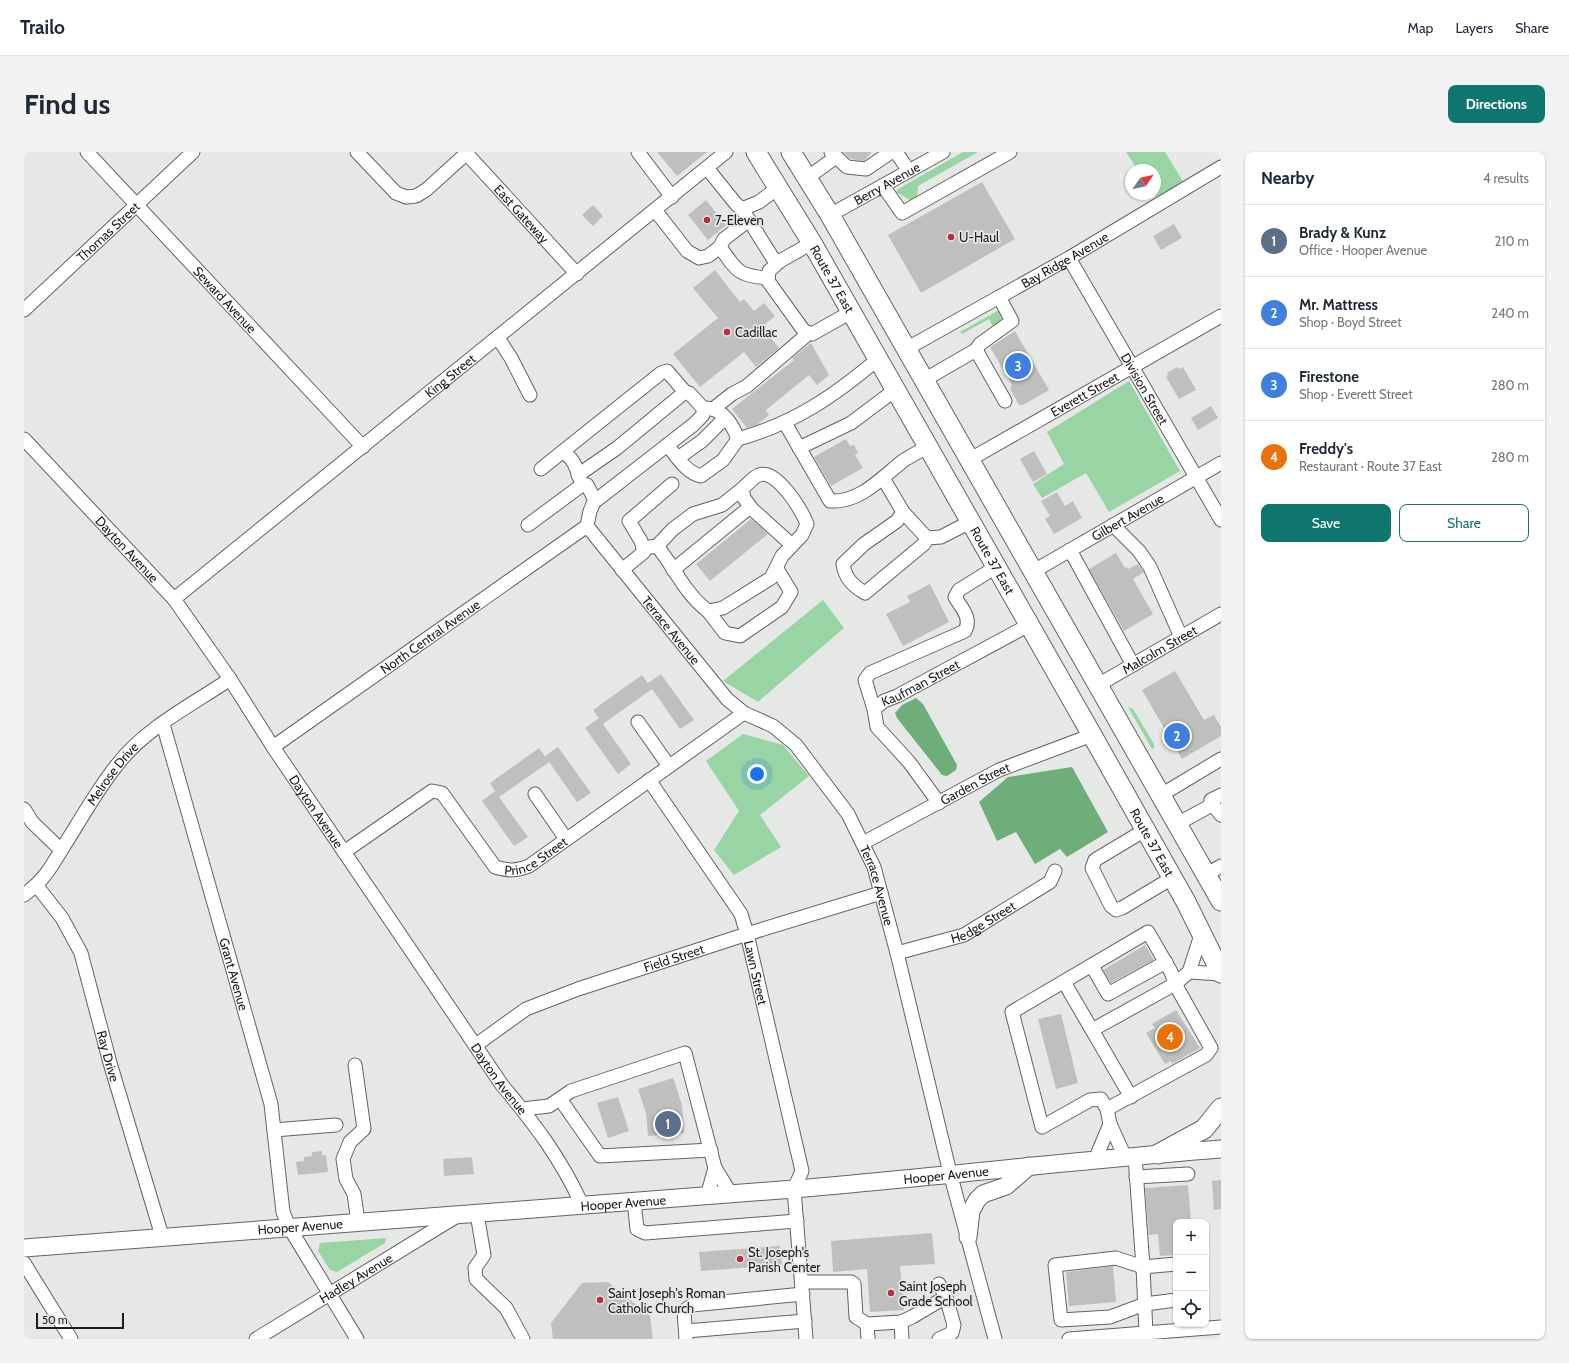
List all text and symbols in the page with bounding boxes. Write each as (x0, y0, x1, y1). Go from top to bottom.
text: Trailo (20, 16, 65, 39)
text: Map (1408, 19, 1433, 37)
text: Layers (1455, 19, 1493, 37)
text: Share (1515, 19, 1549, 37)
button: Directions (1448, 85, 1545, 123)
text: Find us (24, 87, 110, 121)
street label: Berry Avenue (851, 158, 923, 208)
north arrow (1125, 164, 1161, 200)
text: Nearby (1261, 168, 1314, 188)
text: 4 results (1483, 170, 1529, 186)
street label: East Gateway (491, 181, 553, 247)
street label: Thomas Street (73, 198, 143, 265)
place label: 7-Eleven (715, 212, 764, 228)
marker: 7-Eleven (702, 215, 712, 225)
text: Brady & Kunz (1299, 224, 1386, 242)
street label: Bay Ridge Avenue (1018, 228, 1112, 291)
place label: U-Haul (959, 229, 999, 245)
marker: U-Haul (946, 232, 956, 242)
text: 1 (1272, 233, 1276, 249)
text: 210 m (1495, 233, 1529, 249)
street label: Route 37 East (807, 242, 858, 316)
text: Office · Hooper Avenue (1299, 242, 1427, 258)
street label: Seward Avenue (190, 263, 260, 336)
text: Mr. Mattress (1299, 296, 1378, 314)
text: 2 (1271, 305, 1277, 321)
text: 240 m (1491, 305, 1529, 321)
text: Shop · Boyd Street (1299, 314, 1402, 330)
place label: Cadillac (735, 324, 778, 340)
marker: Cadillac (722, 327, 732, 337)
street label: King Street (421, 350, 479, 401)
street label: Division Street (1118, 350, 1172, 428)
pin: 3 (1005, 351, 1031, 381)
street label: Everett Street (1048, 368, 1122, 420)
text: Firestone (1299, 368, 1359, 386)
text: 3 (1270, 377, 1278, 393)
text: 280 m (1491, 377, 1529, 393)
text: Shop · Everett Street (1299, 386, 1413, 402)
text: Freddy's (1299, 440, 1353, 458)
text: 4 (1270, 449, 1278, 465)
text: 280 m (1491, 449, 1529, 465)
text: Restaurant · Route 37 East (1299, 458, 1442, 474)
street label: Gilbert Avenue (1088, 490, 1167, 544)
button: Save (1261, 504, 1391, 542)
button: Share (1399, 504, 1529, 542)
street label: Dayton Avenue (92, 513, 162, 586)
street label: Route 37 East (967, 524, 1018, 598)
street label: Terrace Avenue (639, 593, 704, 668)
street label: North Central Avenue (377, 596, 483, 677)
street label: Malcolm Street (1119, 621, 1200, 677)
street label: Kaufman Street (879, 656, 963, 709)
pin: 2 (1164, 721, 1190, 751)
street label: Melrose Drive (83, 738, 142, 808)
street label: Garden Street (937, 758, 1013, 808)
your location (747, 764, 767, 784)
street label: Dayton Avenue (286, 772, 347, 851)
street label: Route 37 East (1127, 806, 1178, 879)
street label: Prince Street (504, 833, 571, 878)
street label: Terrace Avenue (857, 842, 897, 928)
street label: Hedge Street (949, 897, 1019, 946)
street label: Grant Avenue (216, 936, 252, 1013)
street label: Lawn Street (741, 939, 771, 1007)
street label: Field Street (641, 940, 707, 975)
pin: 4 (1157, 1022, 1183, 1052)
street label: Ray Drive (94, 1029, 123, 1084)
street label: Dayton Avenue (468, 1040, 531, 1118)
pin: 1 (655, 1109, 681, 1139)
street label: Hooper Avenue (903, 1163, 990, 1187)
street label: Hooper Avenue (580, 1191, 667, 1214)
street label: Hooper Avenue (257, 1215, 344, 1238)
map controls (1173, 1219, 1209, 1327)
button: + (1173, 1219, 1209, 1255)
place label: St. Joseph's Parish Center (748, 1244, 821, 1275)
street label: Hadley Avenue (316, 1249, 396, 1306)
marker: St. Joseph's Parish Center (735, 1254, 745, 1264)
button: − (1173, 1255, 1209, 1291)
place label: Saint Joseph Grade School (899, 1278, 973, 1309)
place label: Saint Joseph's Roman Catholic Church (608, 1285, 725, 1316)
marker: Saint Joseph Grade School (886, 1288, 896, 1298)
button: locate (1173, 1291, 1209, 1327)
marker: Saint Joseph's Roman Catholic Church (595, 1295, 605, 1305)
scale bar (36, 1311, 124, 1330)
text: 50 m (42, 1313, 68, 1327)

